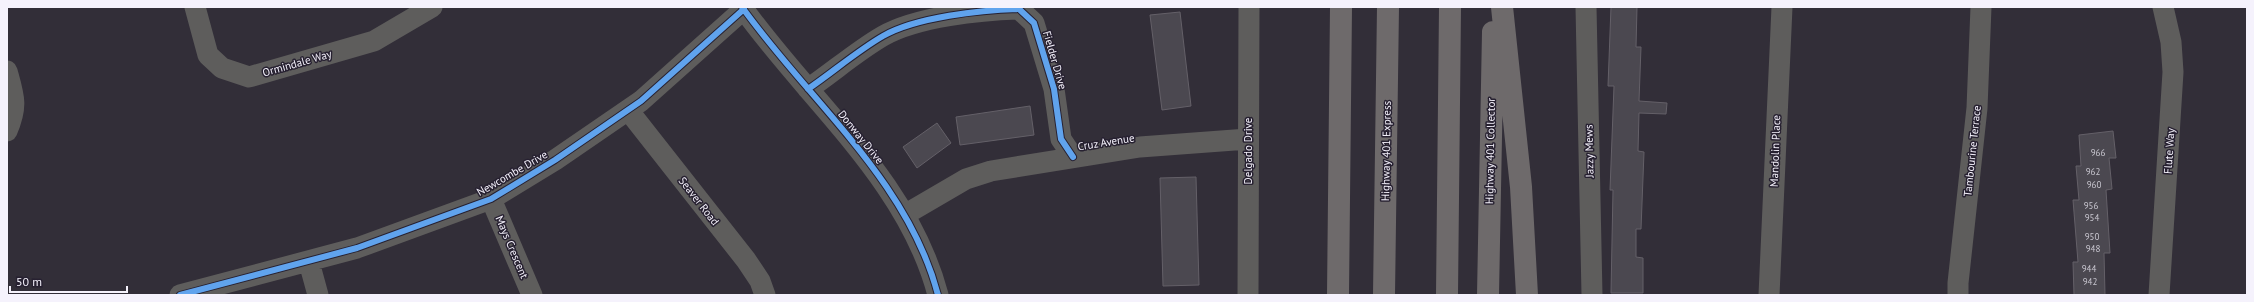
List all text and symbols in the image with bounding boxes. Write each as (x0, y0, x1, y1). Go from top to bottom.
street label: Fielder Drive (1040, 29, 1070, 91)
street label: Ormindale Way (261, 46, 334, 80)
street label: Highway 401 Collector (1482, 97, 1498, 204)
street label: Highway 401 Express (1378, 100, 1394, 201)
street label: Tambourine Terrace (1960, 104, 1984, 197)
street label: Donway Drive (835, 107, 887, 167)
street label: Mandolin Place (1767, 114, 1783, 187)
street label: Delgado Drive (1241, 117, 1255, 184)
street label: Jazzy Mews (1582, 124, 1596, 179)
street label: Flute Way (2160, 127, 2178, 174)
street label: Cruz Avenue (1077, 131, 1136, 153)
street label: Newcombe Drive (474, 147, 550, 199)
house number: 966 (2091, 147, 2105, 158)
house number: 962 (2086, 166, 2100, 177)
street label: Seaver Road (676, 174, 722, 228)
house number: 960 (2087, 179, 2101, 190)
house number: 956 (2084, 200, 2098, 211)
house number: 954 (2085, 212, 2099, 223)
street label: Mays Crescent (492, 213, 532, 281)
house number: 950 (2085, 231, 2099, 242)
house number: 948 (2086, 243, 2100, 254)
house number: 944 (2082, 263, 2096, 274)
scale bar (10, 268, 127, 294)
text: 50 m (16, 274, 42, 289)
house number: 942 (2083, 276, 2097, 287)

